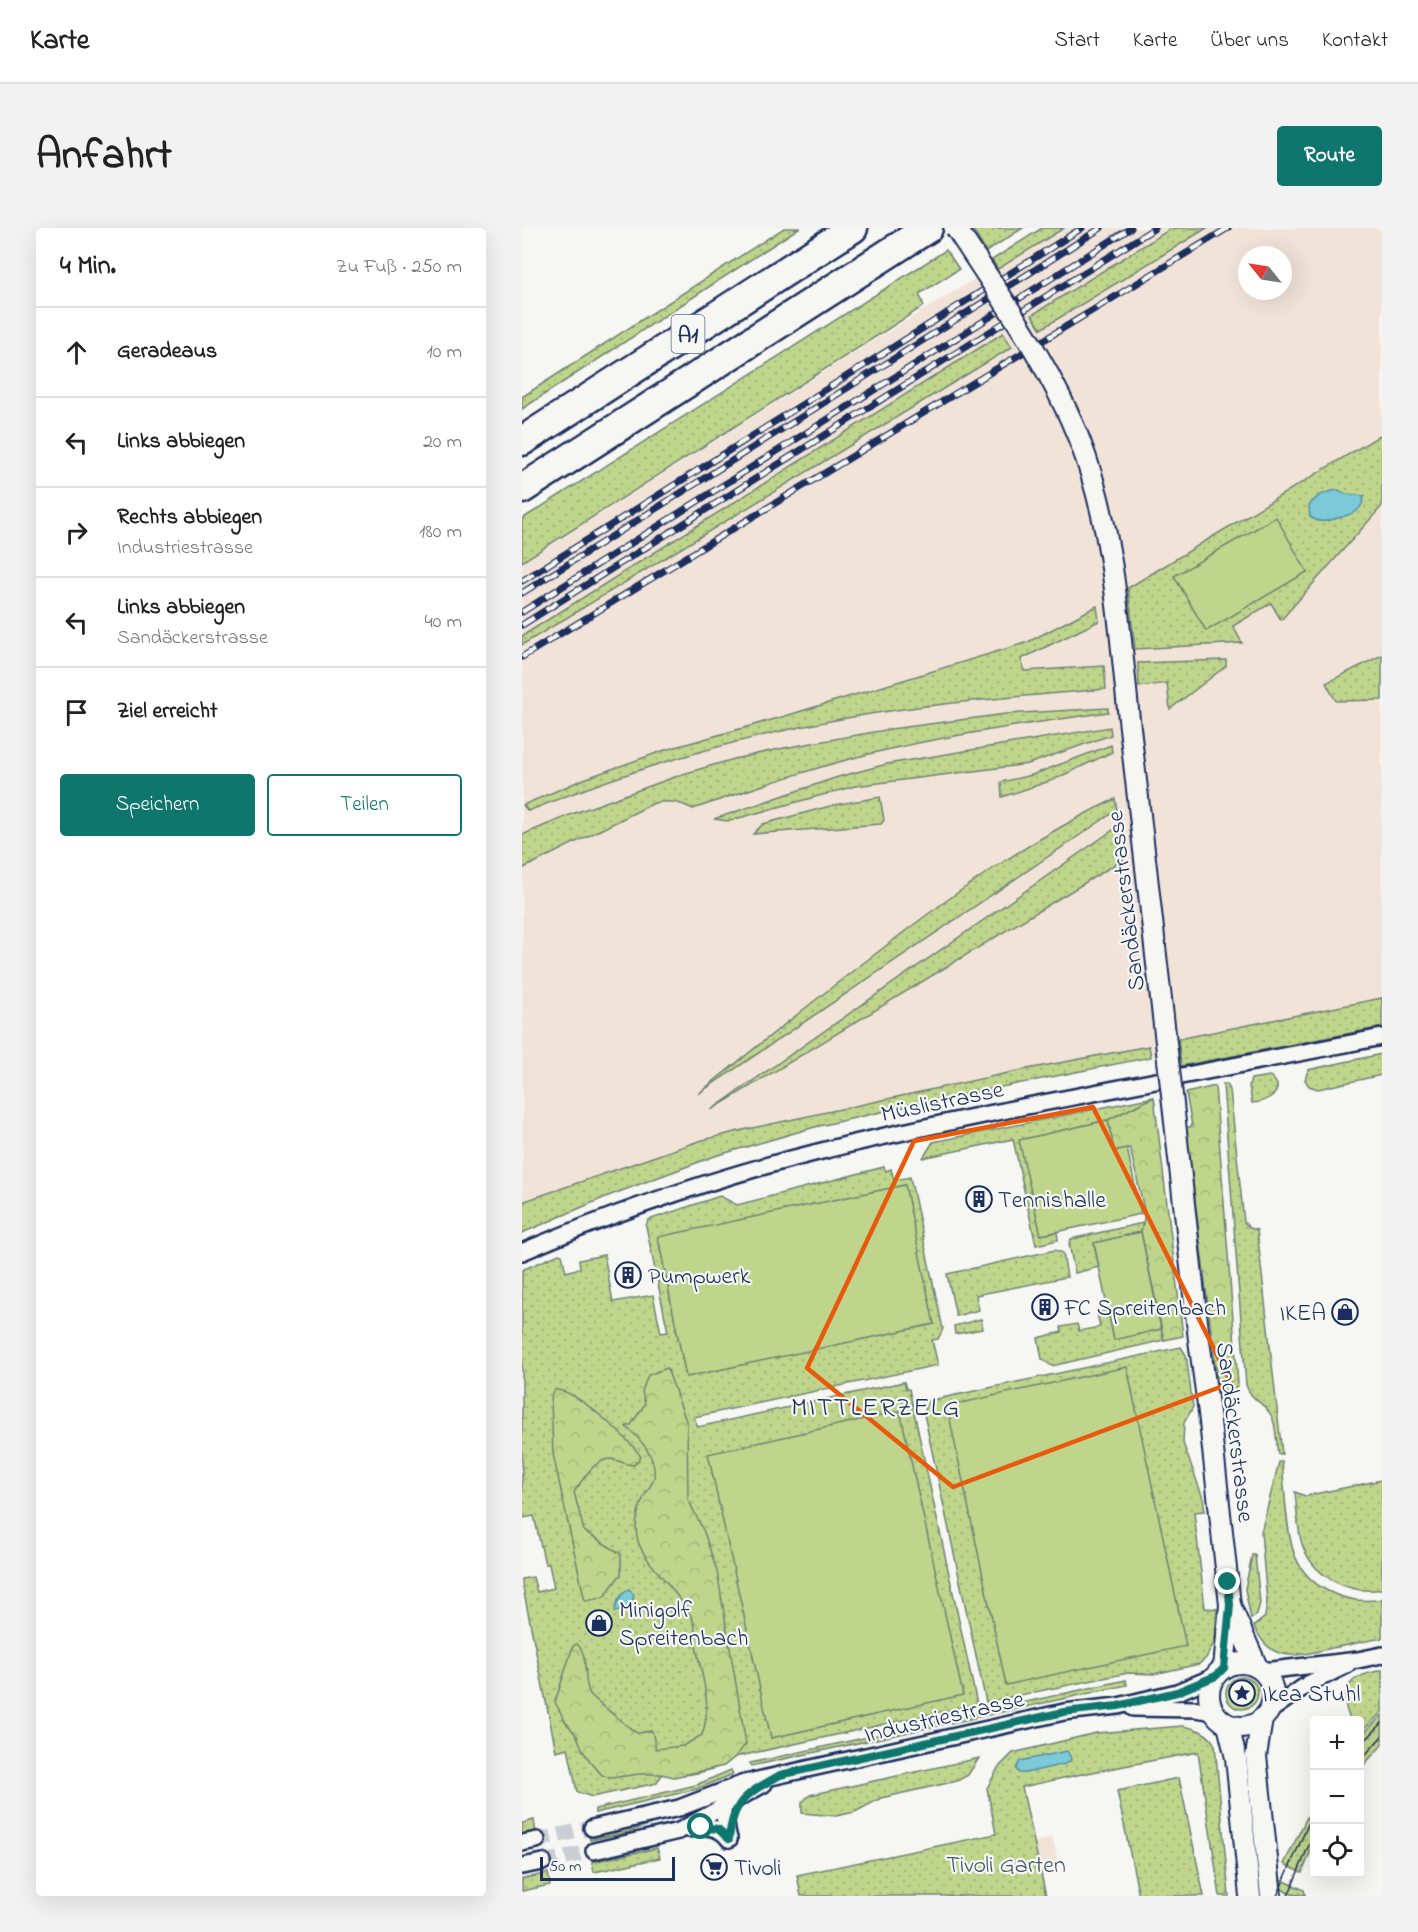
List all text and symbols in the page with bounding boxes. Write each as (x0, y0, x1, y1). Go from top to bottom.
text: Karte (30, 21, 89, 62)
text: Start (1054, 26, 1100, 56)
text: Karte (1133, 26, 1177, 56)
text: Über uns (1210, 26, 1289, 56)
text: Kontakt (1322, 26, 1388, 56)
text: Anfahrt (36, 126, 172, 187)
button: Route (1277, 126, 1382, 186)
north arrow (1238, 246, 1292, 300)
text: 4 Min. (60, 248, 116, 286)
text: Zu Fuß · 250 m (336, 253, 462, 282)
road number: A1 (672, 315, 704, 353)
icon: ahead (60, 336, 93, 369)
text: Geradeaus (117, 336, 217, 368)
text: 10 m (426, 338, 462, 367)
icon: left (60, 426, 93, 459)
text: Links abbiegen (117, 426, 245, 458)
text: 20 m (423, 428, 462, 457)
text: Rechts abbiegen (117, 502, 262, 534)
icon: right (60, 516, 93, 549)
text: 180 m (419, 518, 462, 547)
text: Industriestrasse (117, 534, 253, 563)
text: Links abbiegen (117, 592, 245, 624)
icon: left (60, 606, 93, 639)
text: 40 m (425, 608, 462, 637)
text: Sandäckerstrasse (117, 624, 268, 653)
icon: arrive (60, 696, 93, 729)
text: Ziel erreicht (117, 696, 217, 728)
button: Speichern (60, 774, 255, 836)
button: Teilen (267, 774, 462, 836)
street label: Sandäckerstrasse (1099, 808, 1156, 993)
street label: Müslistrasse (878, 1073, 1007, 1134)
building icon: Tennishalle (964, 1184, 994, 1214)
place label: Tennishalle (998, 1184, 1106, 1219)
building icon: Pumpwerk (613, 1260, 643, 1290)
place label: Pumpwerk (648, 1260, 751, 1295)
building icon: FC Spreitenbach (1030, 1292, 1060, 1322)
place label: FC Spreitenbach (1063, 1292, 1226, 1327)
place label: IKEA (1279, 1297, 1326, 1332)
shop icon: IKEA (1330, 1297, 1360, 1327)
street label: Sandäckerstrasse (1205, 1340, 1262, 1525)
district label: MITTLERZELG (791, 1389, 961, 1428)
route end (1214, 1568, 1240, 1594)
place label: Minigolf Spreitenbach (619, 1594, 748, 1657)
shop icon: Minigolf Spreitenbach (584, 1608, 614, 1638)
place icon: Ikea Stuhl (1227, 1678, 1257, 1708)
place label: Ikea Stuhl (1262, 1678, 1360, 1713)
street label: Industriestrasse (861, 1683, 1028, 1754)
map controls (1310, 1716, 1364, 1878)
button: + (1310, 1716, 1364, 1770)
button: − (1310, 1770, 1364, 1824)
route start (687, 1813, 713, 1839)
button: locate (1310, 1824, 1364, 1878)
park label: Tivoli Garten (946, 1849, 1066, 1884)
supermarket icon: Tivoli (699, 1852, 729, 1882)
place label: Tivoli (734, 1852, 781, 1887)
scale bar (540, 1854, 675, 1882)
text: 50 m (549, 1855, 581, 1879)

